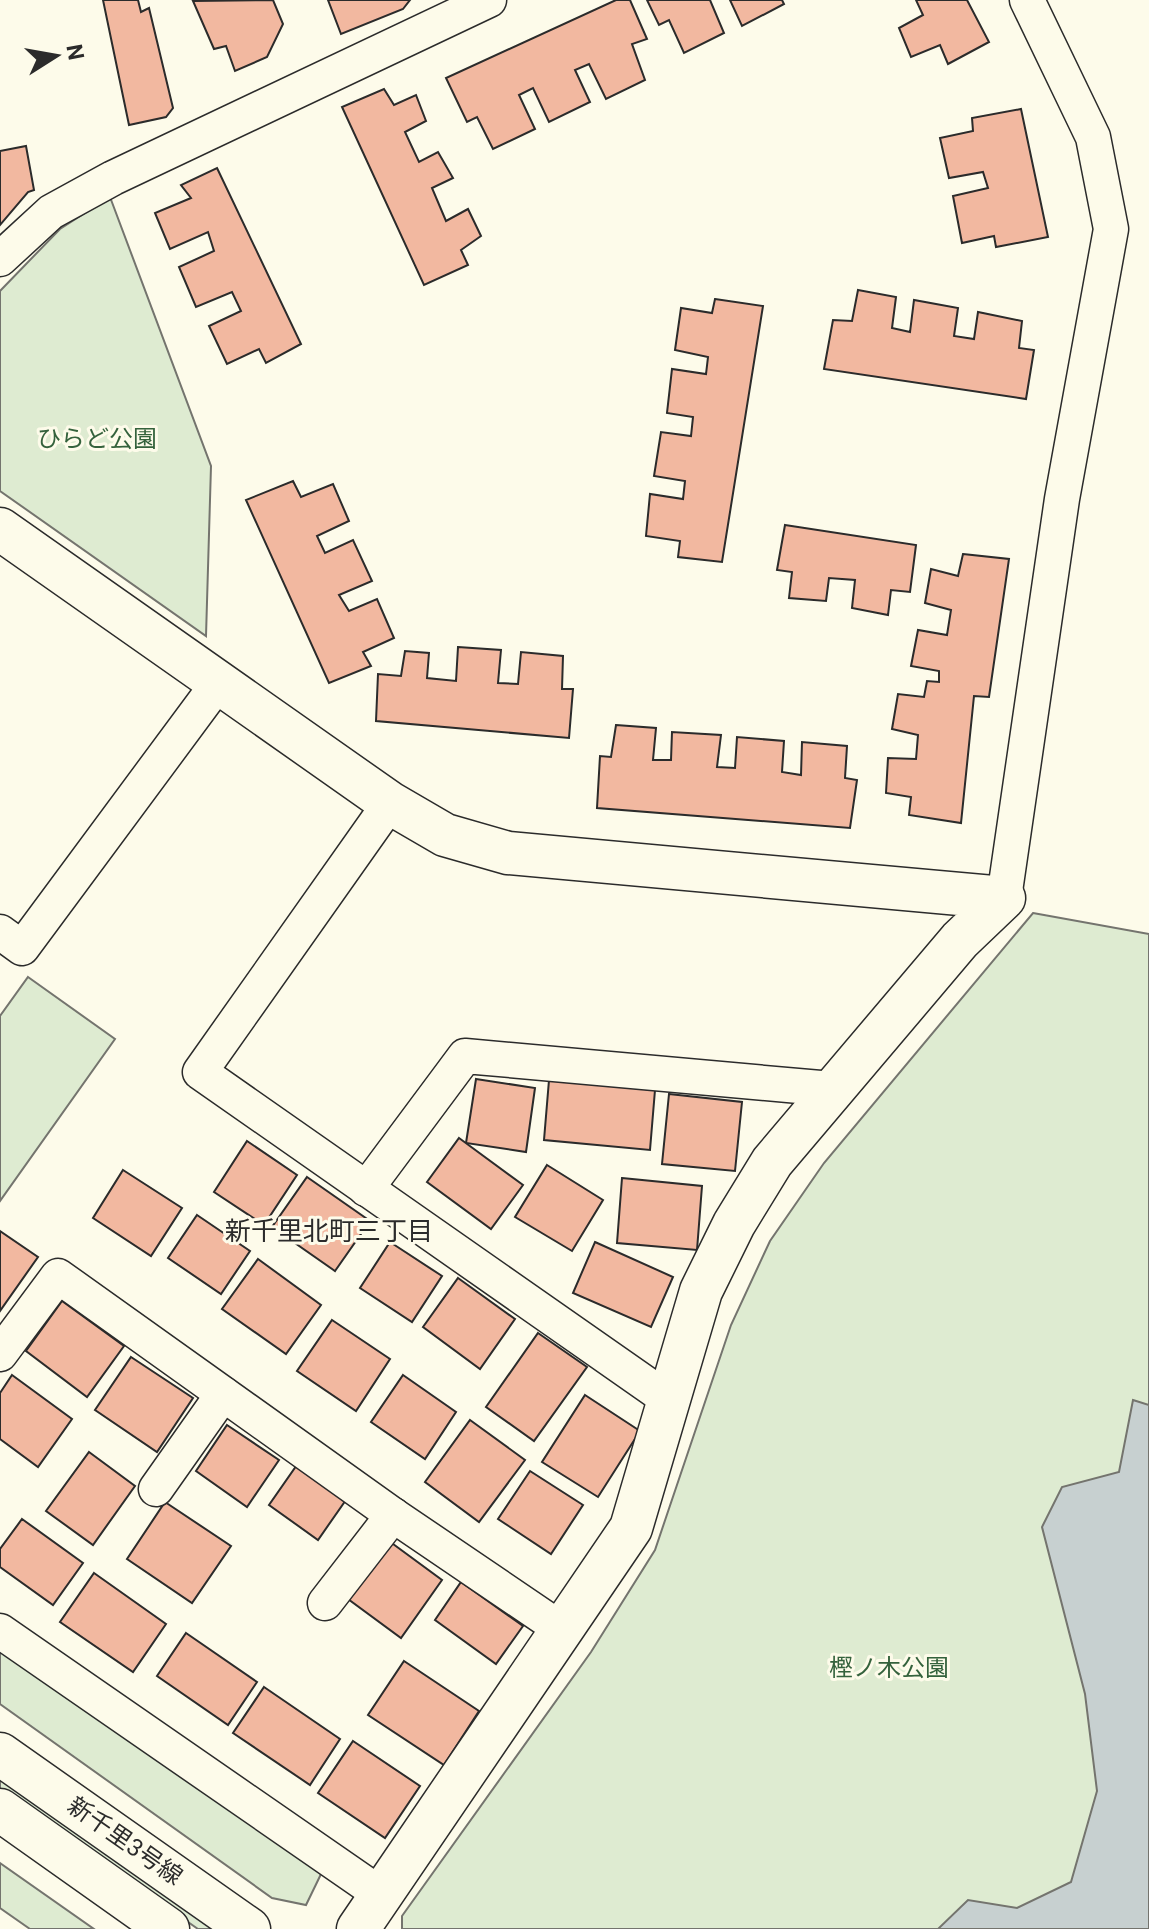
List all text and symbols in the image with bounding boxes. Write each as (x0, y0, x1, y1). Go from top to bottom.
north arrow (16, 16, 96, 96)
text: N (61, 42, 89, 62)
park label: ひらど公園 (37, 425, 157, 453)
district label: 新千里北町三丁目 (225, 1216, 433, 1246)
park label: 樫ノ木公園 (829, 1654, 949, 1682)
street label: 新千里3号線 (62, 1791, 188, 1891)

